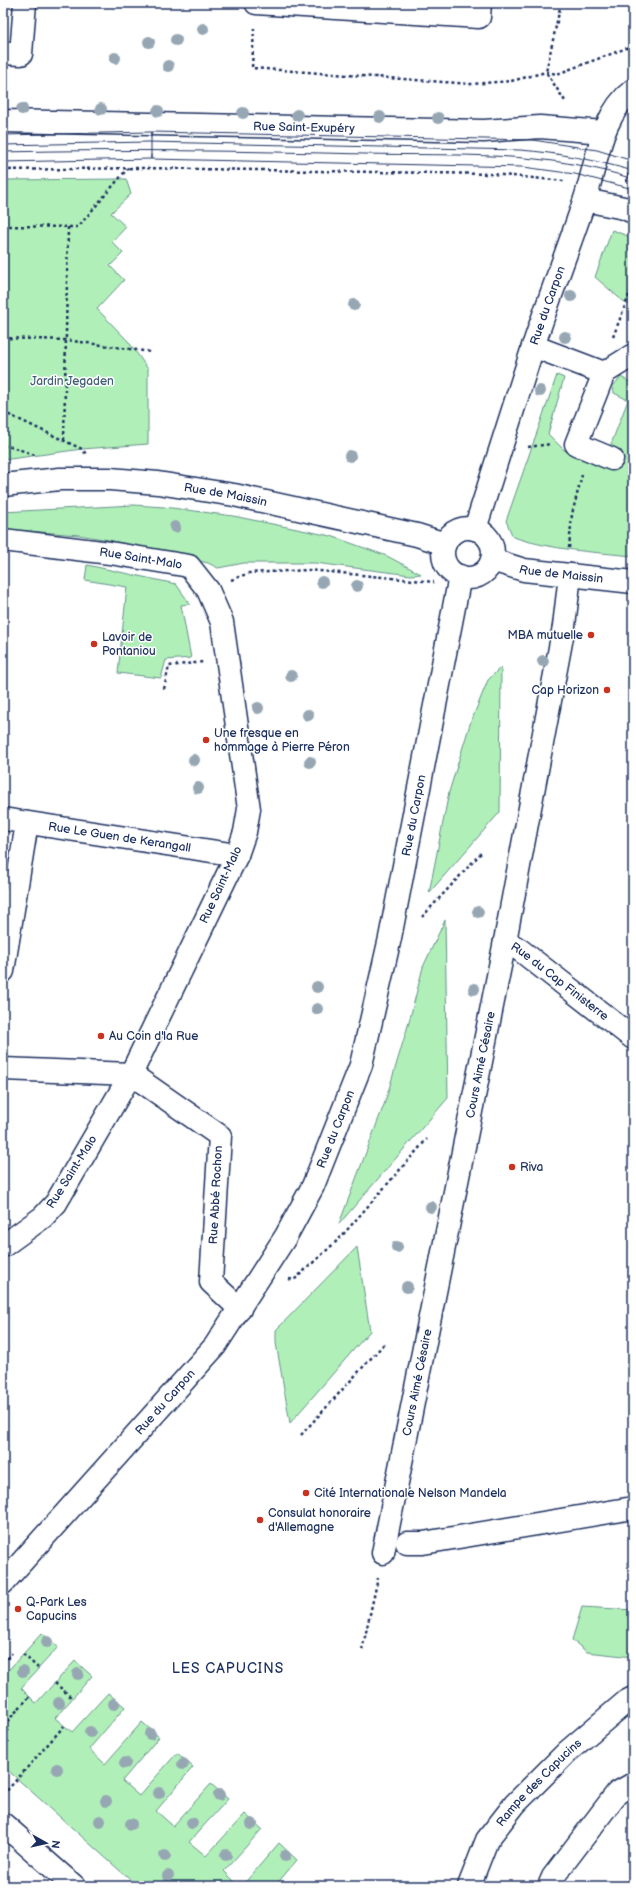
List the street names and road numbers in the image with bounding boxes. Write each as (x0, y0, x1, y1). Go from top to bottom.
street label: Rue Saint-Exupéry (253, 119, 355, 136)
street label: Rue du Carpon (527, 264, 568, 347)
street label: Rue de Maissin (183, 480, 269, 510)
street label: Rue Saint-Malo (99, 544, 183, 572)
street label: Rue de Maissin (517, 561, 604, 586)
street label: Rue du Carpon (398, 773, 429, 857)
street label: Rue Le Guen de Kerangall (47, 819, 192, 855)
street label: Rue Saint-Malo (197, 844, 246, 926)
street label: Rue du Cap Finisterre (508, 939, 612, 1024)
street label: Cours Aimé Césaire (462, 1010, 498, 1119)
street label: Rue du Carpon (313, 1088, 358, 1170)
street label: Rue Saint-Malo (43, 1132, 101, 1211)
street label: Rue Abbé Rochon (206, 1145, 226, 1245)
street label: Cours Aimé Césaire (399, 1328, 435, 1437)
street label: Rue du Carpon (132, 1366, 198, 1438)
street label: Rampe des Capucins (493, 1735, 585, 1829)

